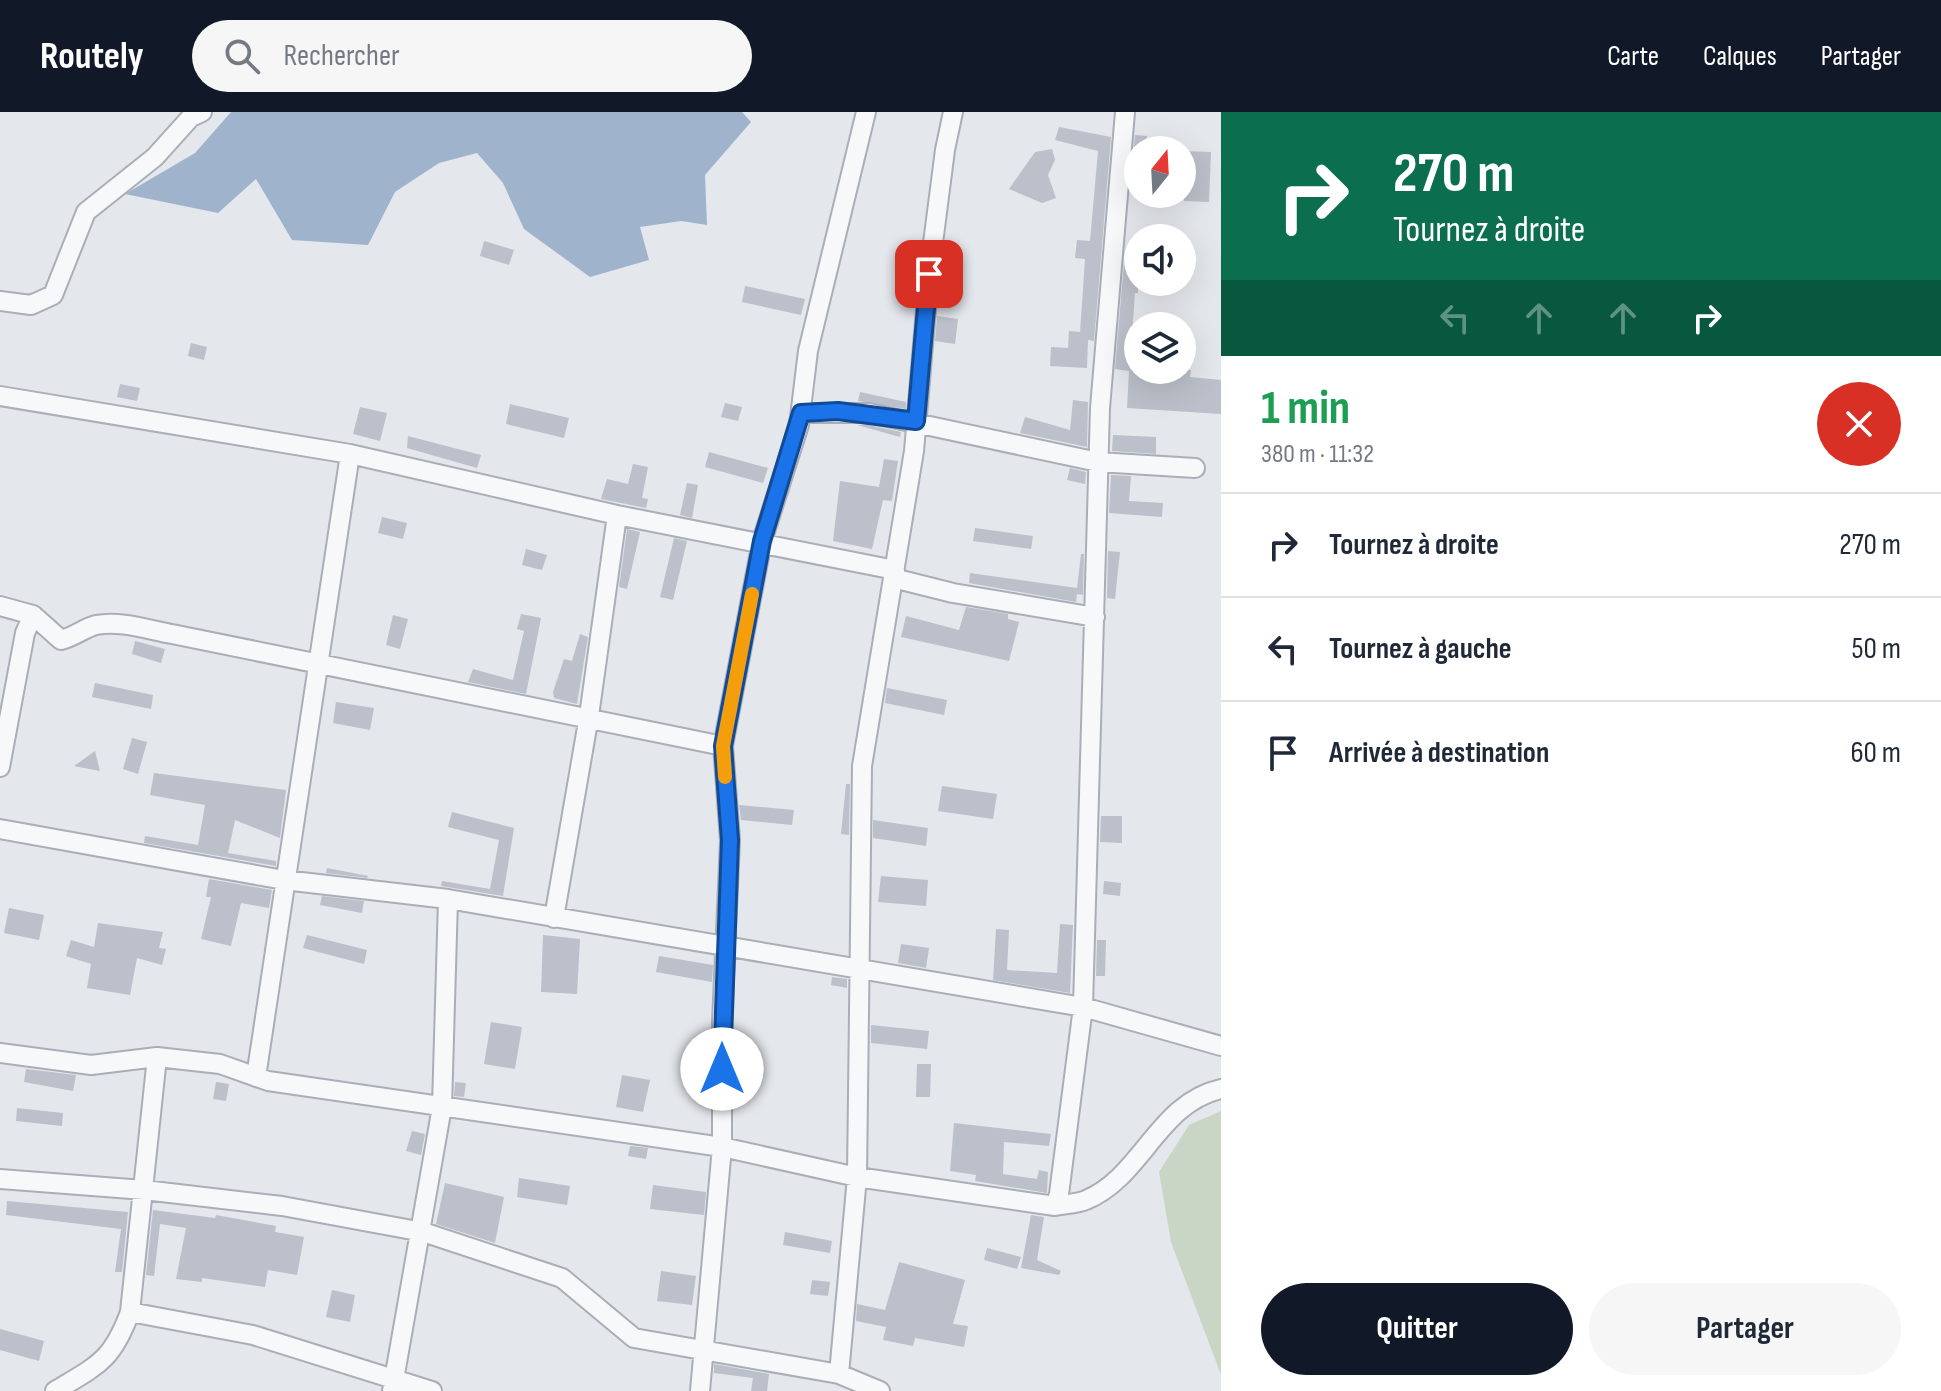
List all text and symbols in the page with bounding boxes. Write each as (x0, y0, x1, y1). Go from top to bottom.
search box (192, 20, 752, 92)
text: Routely (40, 34, 144, 79)
icon: search (220, 34, 264, 78)
text: Rechercher (284, 38, 400, 74)
text: Carte (1607, 40, 1659, 73)
text: Calques (1703, 40, 1777, 73)
text: Partager (1821, 40, 1901, 73)
north arrow (1124, 136, 1196, 208)
map controls (1124, 136, 1196, 384)
text: 270 m (1393, 141, 1514, 208)
icon: right (1261, 144, 1365, 248)
text: Tournez à droite (1393, 209, 1585, 252)
button: sound (1124, 224, 1196, 296)
pin (895, 240, 963, 308)
icon: arrive (907, 252, 951, 296)
icon: left (1433, 296, 1477, 340)
icon: ahead (1517, 296, 1561, 340)
icon: ahead (1601, 296, 1645, 340)
icon: right (1685, 296, 1729, 340)
button: layers (1124, 312, 1196, 384)
text: 1 min (1261, 380, 1350, 437)
button: close (1817, 382, 1901, 466)
text: 380 m · 11:32 (1261, 439, 1374, 470)
icon: right (1261, 523, 1305, 567)
text: Tournez à droite (1329, 527, 1499, 563)
text: 270 m (1839, 527, 1901, 563)
icon: left (1261, 627, 1305, 671)
text: Tournez à gauche (1329, 631, 1512, 667)
text: 50 m (1852, 631, 1901, 667)
icon: arrive (1261, 731, 1305, 775)
text: Arrivée à destination (1329, 735, 1549, 771)
text: 60 m (1850, 735, 1901, 771)
position arrow (680, 1027, 764, 1111)
button: Quitter (1261, 1283, 1573, 1375)
button: Partager (1589, 1283, 1901, 1375)

